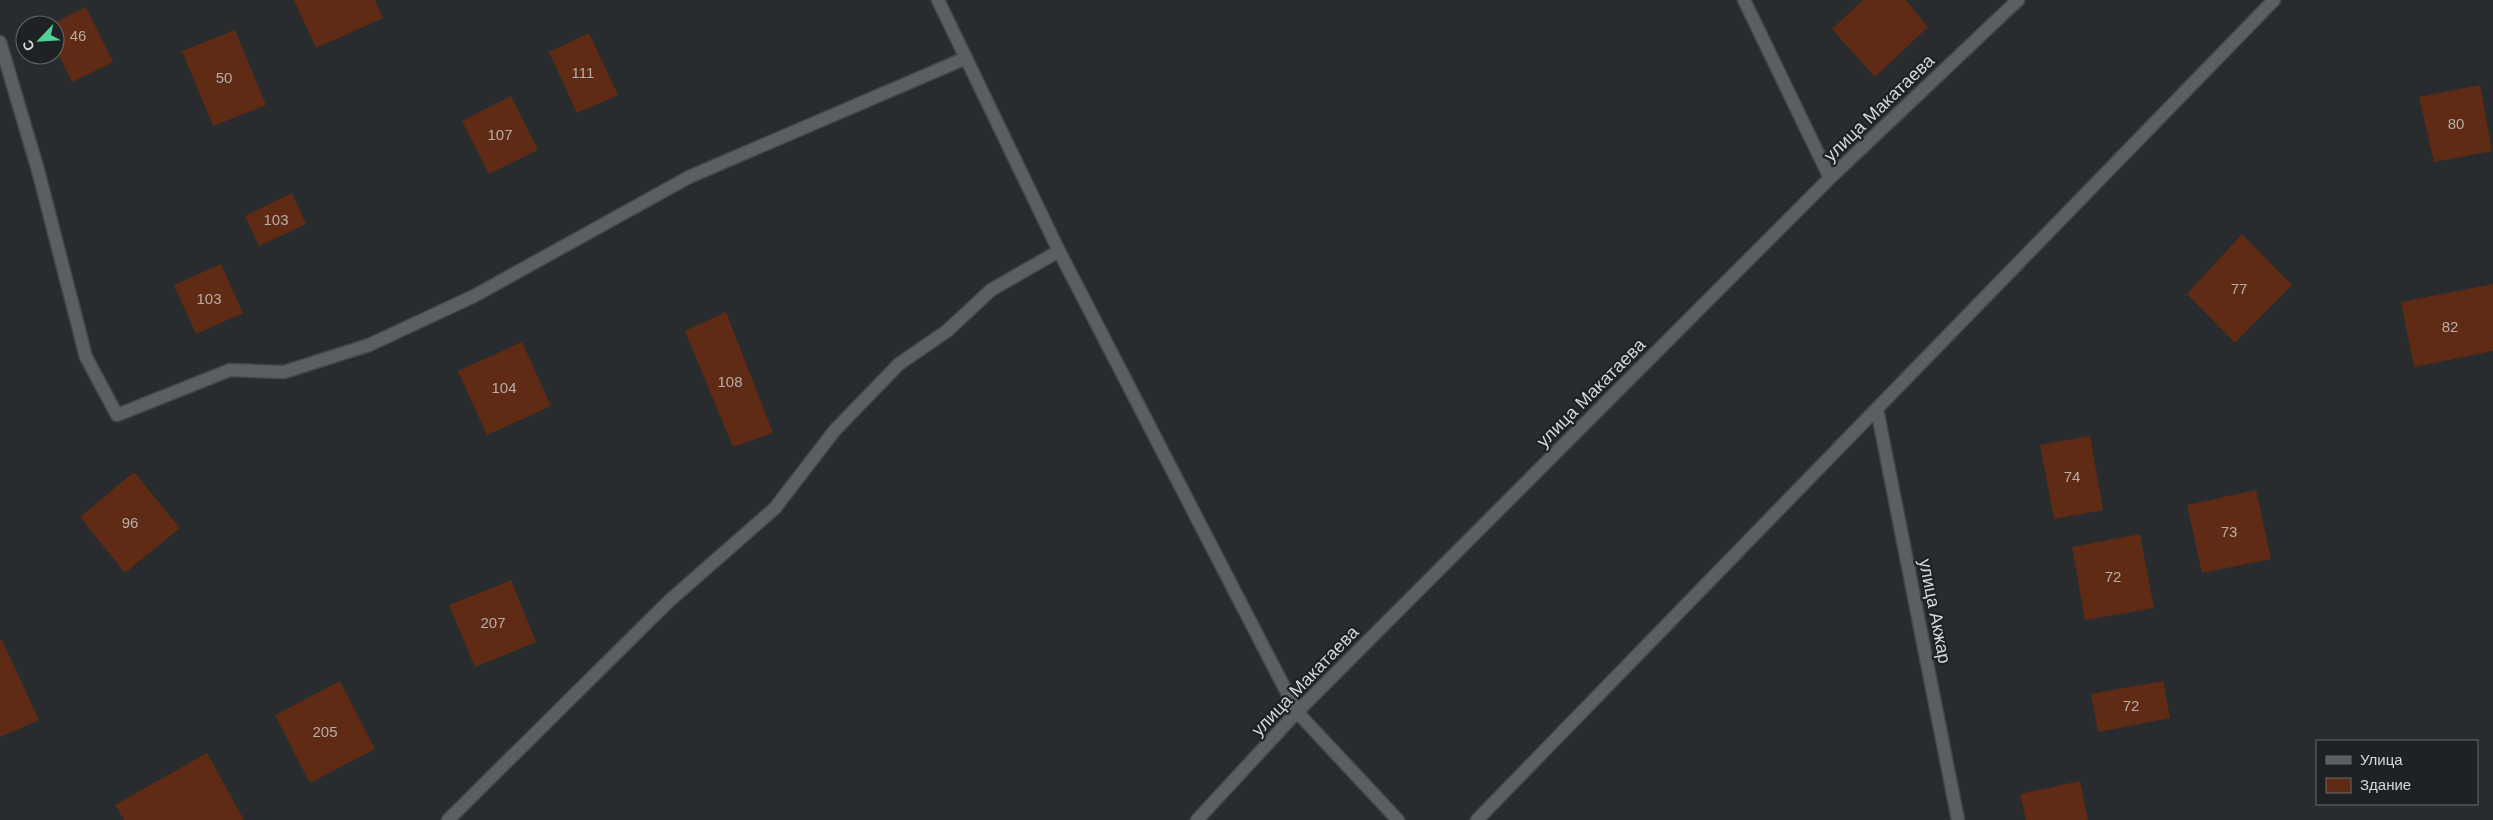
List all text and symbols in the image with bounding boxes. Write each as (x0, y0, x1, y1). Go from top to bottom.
north arrow (15, 15, 65, 65)
house number: 46 (70, 27, 86, 44)
text: С (19, 38, 38, 53)
street label: улица Макатаева (1820, 50, 1939, 166)
house number: 111 (572, 64, 594, 81)
house number: 50 (216, 69, 232, 86)
house number: 80 (2448, 115, 2464, 132)
house number: 107 (487, 126, 513, 143)
house number: 103 (263, 211, 289, 228)
house number: 77 (2231, 280, 2247, 297)
house number: 103 (196, 290, 222, 307)
house number: 82 (2442, 318, 2458, 335)
street label: улица Макатаева (1533, 334, 1650, 451)
house number: 108 (717, 373, 743, 390)
house number: 104 (491, 379, 517, 396)
house number: 74 (2064, 468, 2080, 485)
house number: 96 (122, 514, 138, 531)
house number: 73 (2221, 523, 2237, 540)
street label: улица Акжар (1915, 557, 1955, 665)
house number: 72 (2105, 568, 2121, 585)
house number: 207 (480, 614, 506, 631)
street label: улица Макатаева (1247, 621, 1363, 740)
house number: 72 (2123, 697, 2139, 714)
house number: 205 (312, 723, 338, 740)
legend (2316, 740, 2478, 805)
text: Улица (2360, 751, 2403, 768)
text: Здание (2360, 776, 2411, 793)

